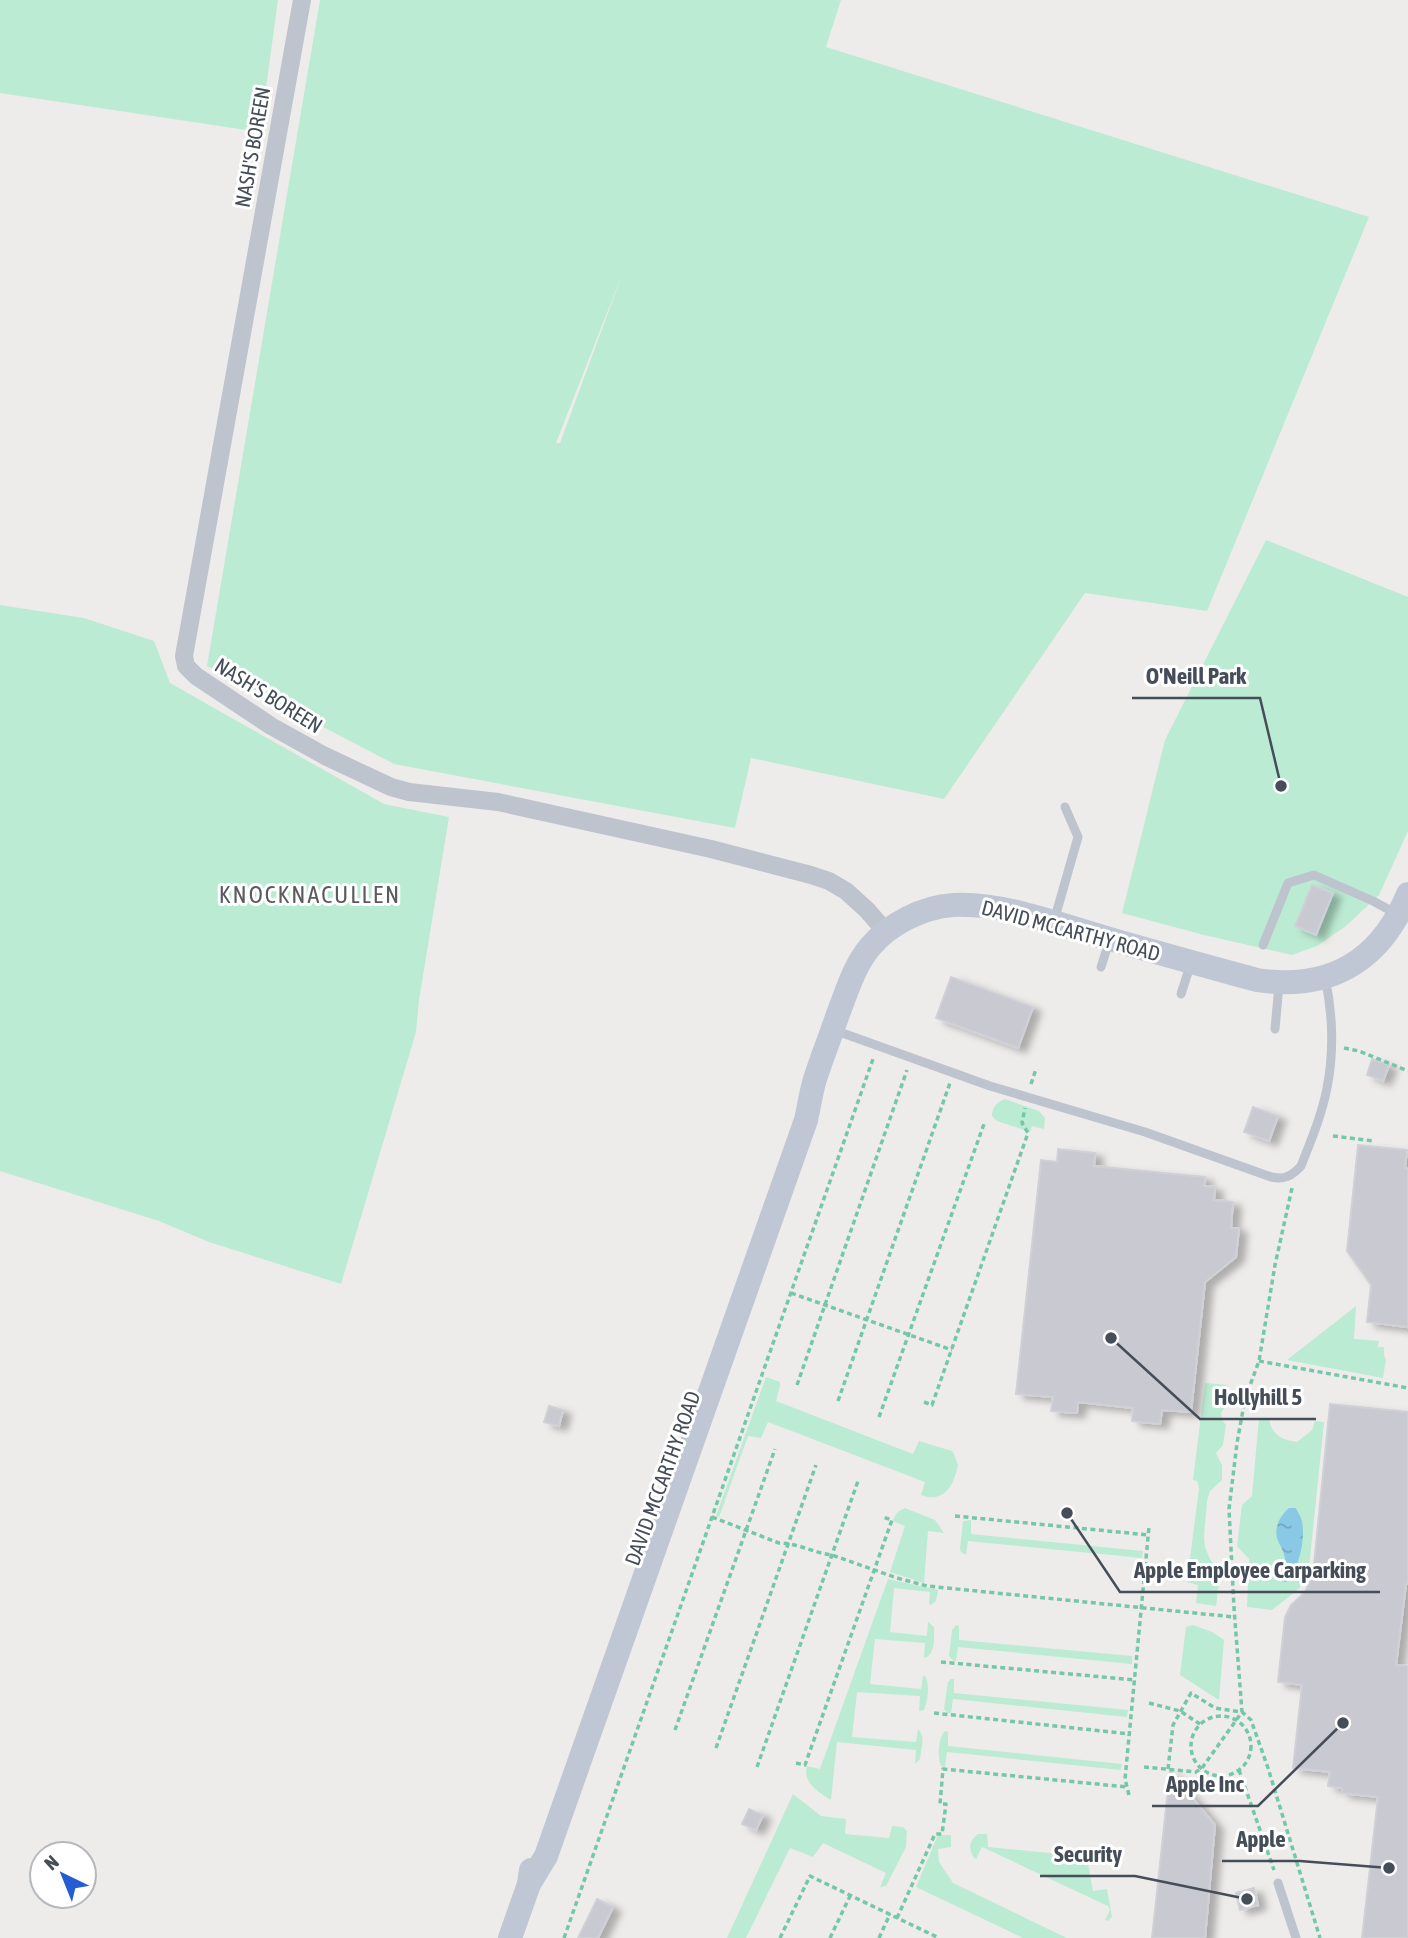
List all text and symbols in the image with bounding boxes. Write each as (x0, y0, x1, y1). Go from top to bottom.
street label: NASH'S BOREEN (230, 85, 274, 209)
street label: NASH'S BOREEN (211, 653, 327, 737)
callout: O'Neill Park (1132, 654, 1260, 698)
text: O'Neill Park (1146, 663, 1247, 689)
district label: KNOCKNACULLEN (219, 881, 401, 908)
street label: DAVID MCCARTHY ROAD (979, 895, 1163, 965)
callout: Hollyhill 5 (1200, 1375, 1316, 1419)
text: Hollyhill 5 (1214, 1384, 1302, 1410)
street label: DAVID MCCARTHY ROAD (619, 1388, 705, 1568)
callout: Apple Employee Carparking (1120, 1548, 1380, 1592)
text: Apple Employee Carparking (1133, 1557, 1366, 1583)
callout: Apple Inc (1152, 1762, 1258, 1806)
text: Apple Inc (1165, 1771, 1245, 1797)
callout: Apple (1222, 1817, 1300, 1861)
text: Apple (1235, 1826, 1286, 1852)
callout: Security (1040, 1832, 1135, 1876)
north arrow (28, 1840, 98, 1910)
text: Security (1054, 1841, 1122, 1867)
text: N (40, 1851, 63, 1874)

